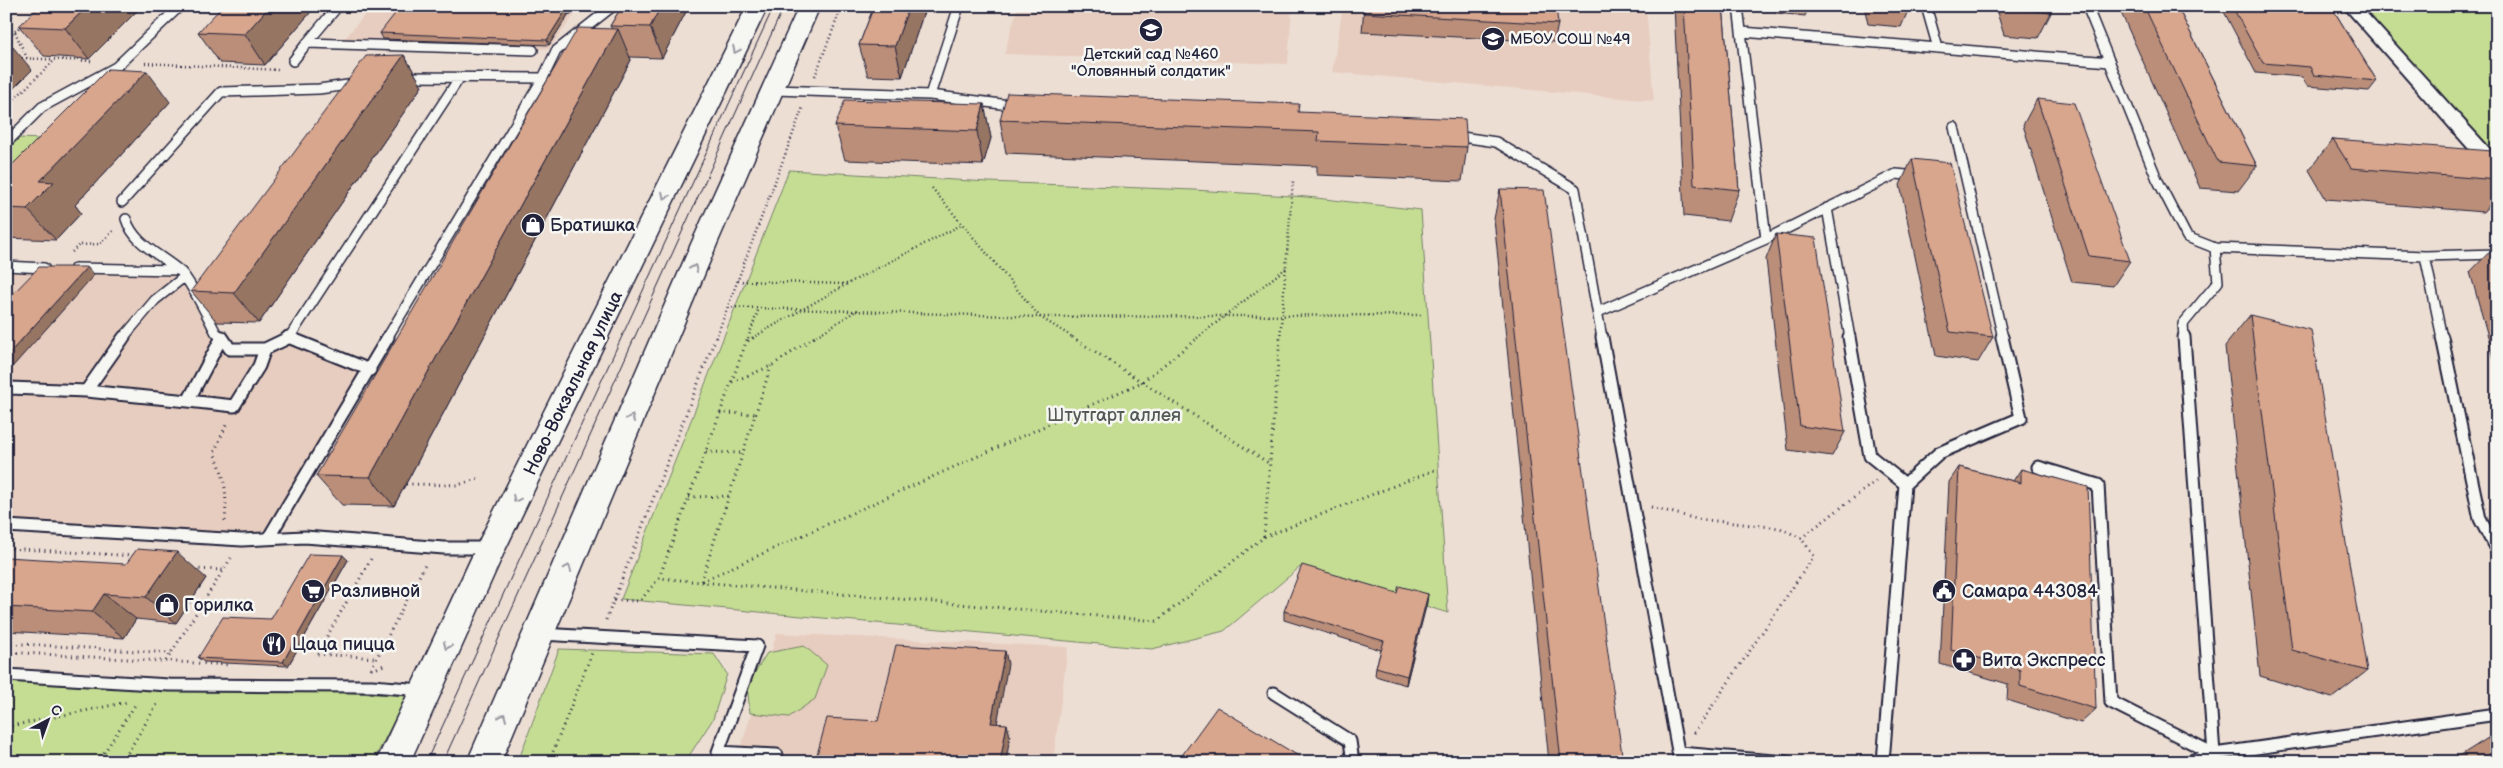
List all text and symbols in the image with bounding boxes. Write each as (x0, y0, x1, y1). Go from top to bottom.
school or university icon: Детский сад №460 "Оловянный солдатик" (1138, 17, 1164, 43)
school or university icon: МБОУ СОШ №49 (1480, 26, 1506, 52)
place label: МБОУ СОШ №49 (1510, 30, 1630, 49)
one-way arrow (732, 45, 743, 54)
place label: Детский сад №460 "Оловянный солдатик" (1071, 45, 1231, 81)
one-way arrow (661, 191, 672, 200)
shop icon: Братишка (520, 212, 546, 238)
place label: Братишка (550, 215, 636, 236)
one-way arrow (687, 264, 698, 273)
street label: Ново-Вокзальная улица (520, 287, 627, 479)
park label: Штутгарт аллея (1047, 405, 1181, 426)
one-way arrow (624, 414, 635, 423)
one-way arrow (511, 494, 522, 503)
one-way arrow (561, 564, 572, 573)
supermarket icon: Разливной (300, 578, 326, 604)
public building icon: Самара 443084 (1931, 578, 1957, 604)
place label: Разливной (330, 581, 420, 602)
place label: Самара 443084 (1962, 581, 2098, 602)
shop icon: Горилка (154, 592, 180, 618)
place label: Горилка (184, 595, 254, 616)
restaurant icon: Цаца пицца (261, 631, 287, 657)
place label: Цаца пицца (292, 634, 395, 655)
one-way arrow (443, 641, 454, 650)
pharmacy icon: Вита Экспресс (1951, 647, 1977, 673)
place label: Вита Экспресс (1982, 650, 2106, 671)
north arrow (22, 696, 72, 746)
text: С (47, 701, 66, 720)
one-way arrow (497, 713, 508, 722)

